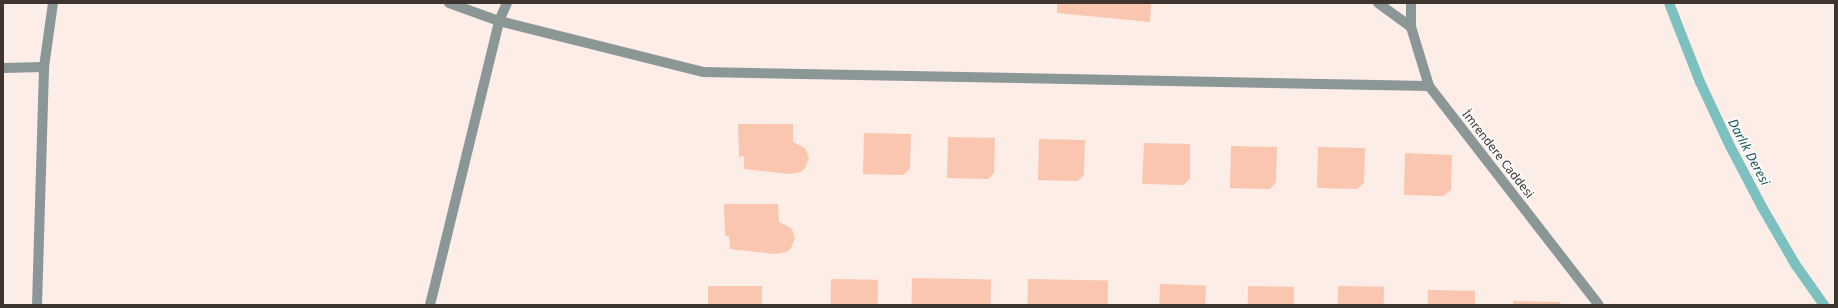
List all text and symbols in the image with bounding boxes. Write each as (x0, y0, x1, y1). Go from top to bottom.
street label: İmrendere Caddesi (1459, 107, 1537, 201)
water label: Darlık Deresi (1725, 116, 1773, 188)

